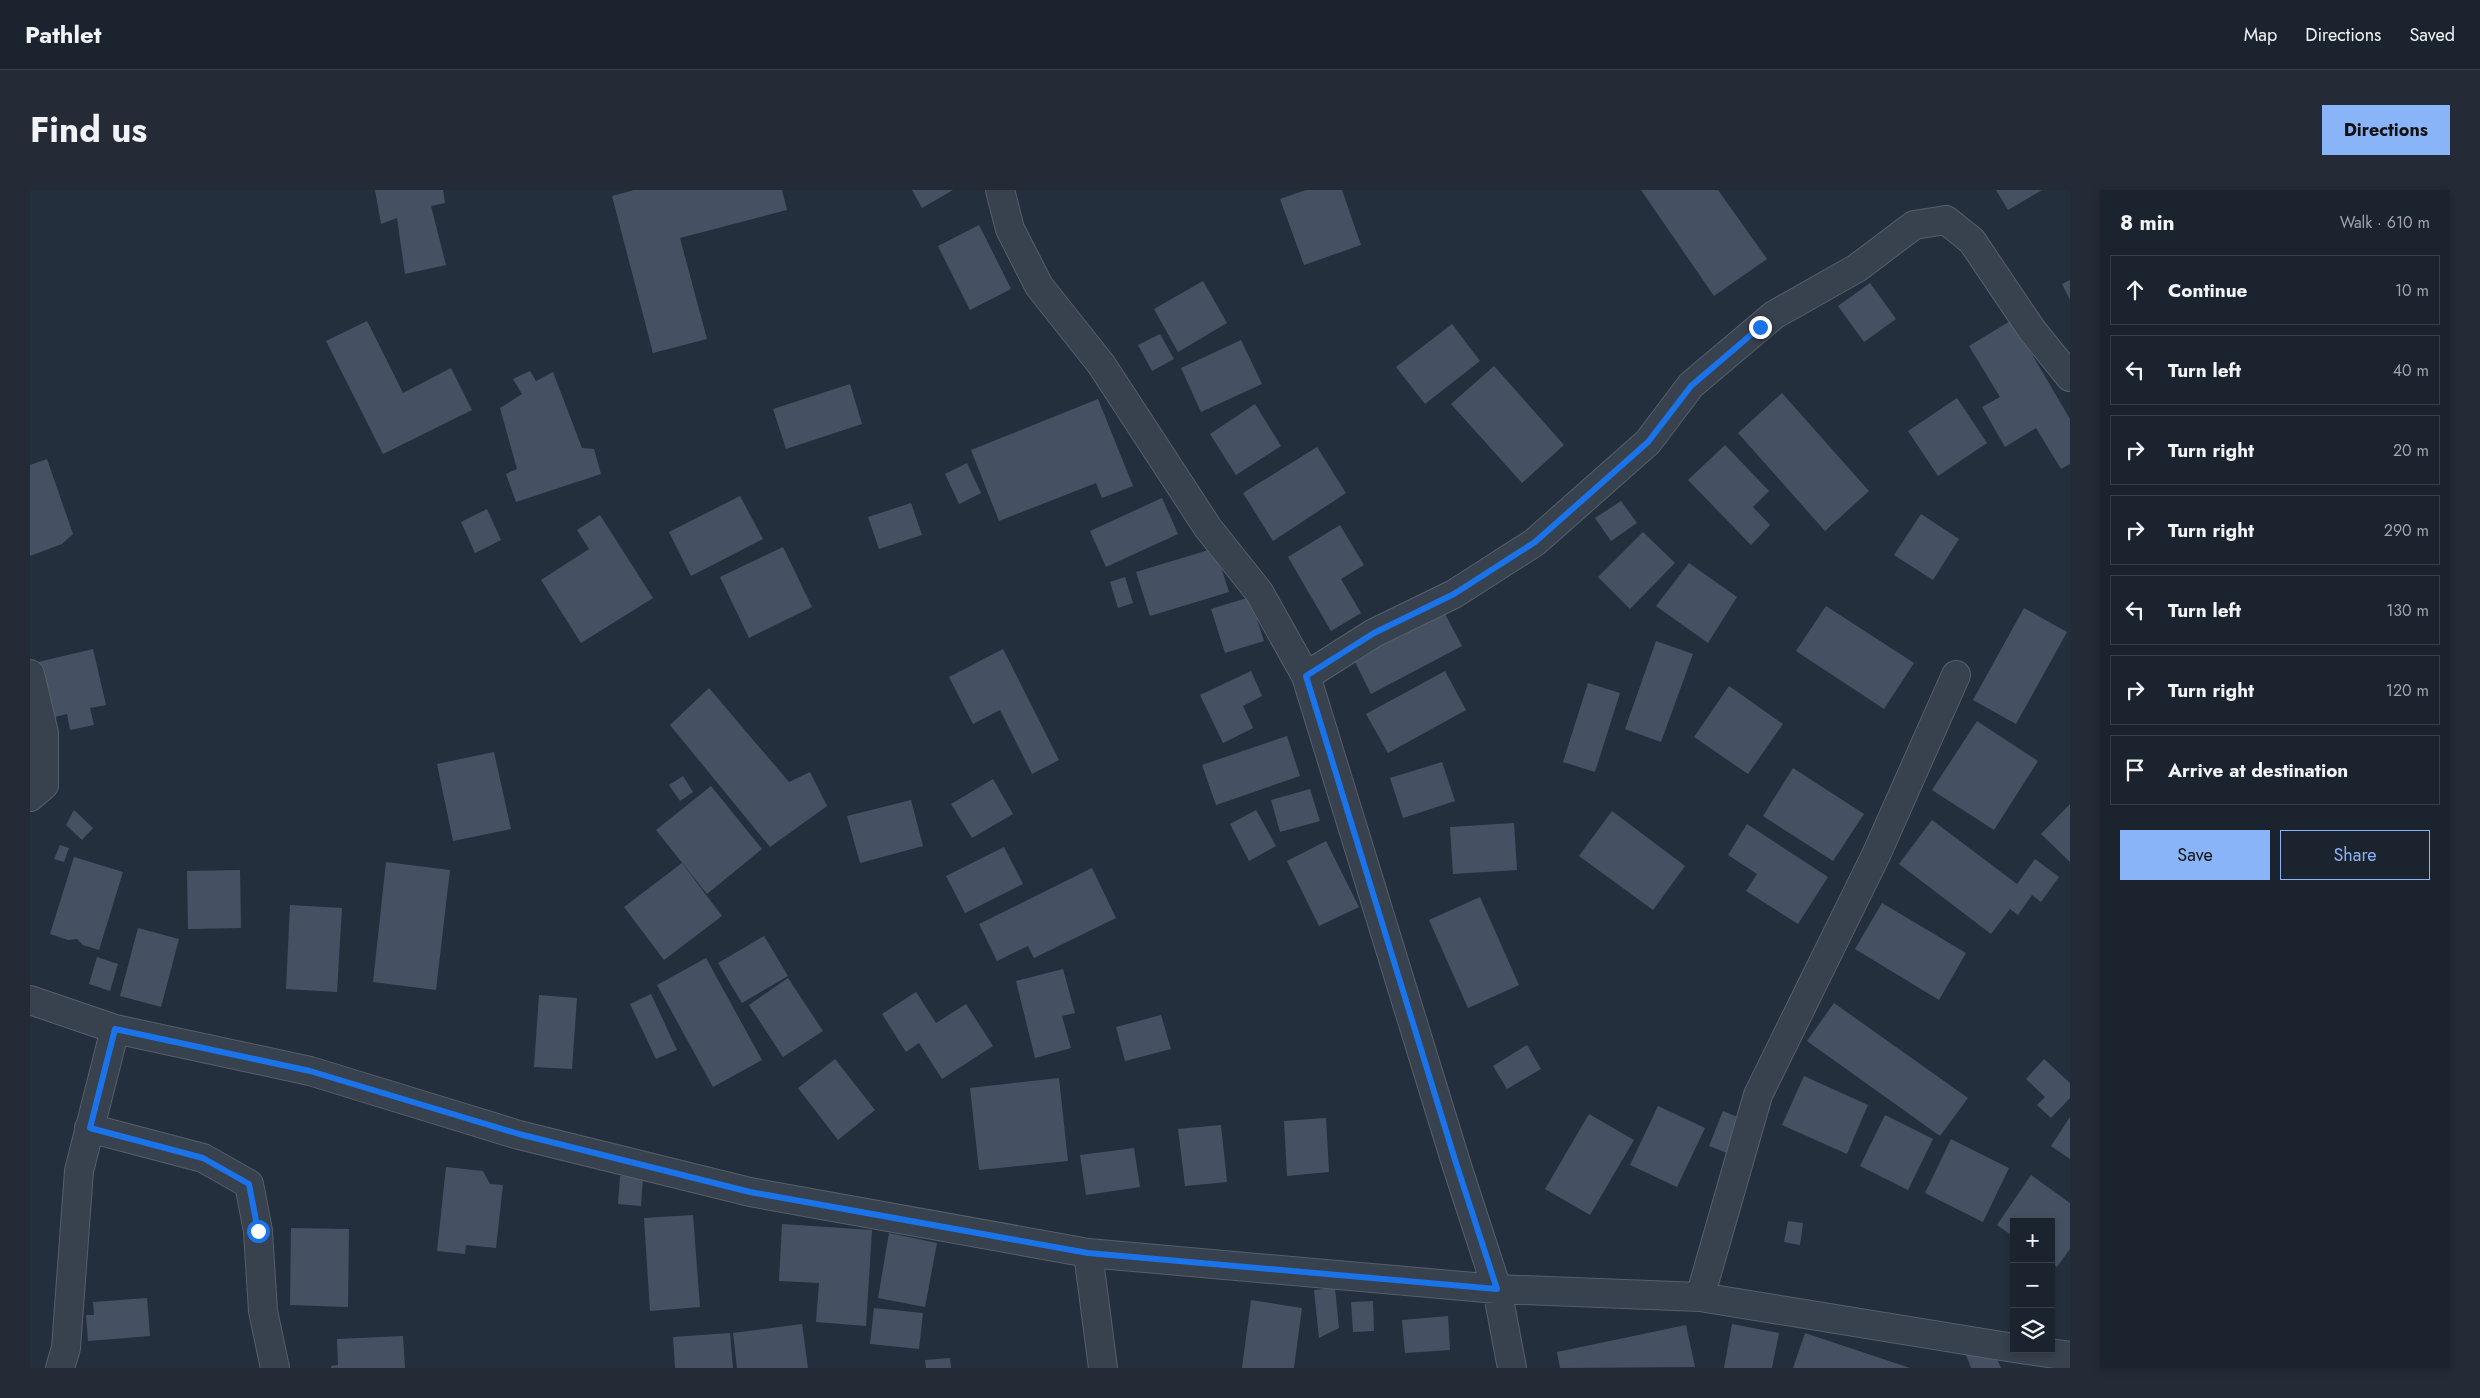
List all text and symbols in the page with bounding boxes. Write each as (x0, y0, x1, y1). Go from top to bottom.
text: Pathlet (25, 17, 101, 52)
text: Map (2244, 22, 2277, 48)
text: Directions (2305, 22, 2381, 48)
text: Saved (2409, 22, 2455, 48)
text: Find us (30, 105, 147, 155)
button: Directions (2322, 105, 2450, 155)
text: 8 min (2120, 208, 2175, 238)
text: Walk · 610 m (2340, 211, 2430, 234)
icon: ahead (2121, 276, 2149, 304)
text: Continue (2168, 277, 2247, 304)
text: 10 m (2395, 279, 2429, 302)
route end (1749, 316, 1772, 339)
icon: left (2121, 356, 2149, 384)
text: Turn left (2168, 357, 2241, 384)
text: 40 m (2393, 359, 2429, 382)
icon: right (2121, 436, 2149, 464)
text: Turn right (2168, 437, 2254, 464)
text: 20 m (2393, 439, 2429, 462)
icon: right (2121, 516, 2149, 544)
text: Turn right (2168, 517, 2254, 544)
text: 290 m (2384, 519, 2429, 542)
icon: left (2121, 596, 2149, 624)
text: Turn left (2168, 597, 2241, 624)
text: 130 m (2386, 599, 2429, 622)
icon: right (2121, 676, 2149, 704)
text: Turn right (2168, 677, 2254, 704)
text: 120 m (2386, 679, 2429, 702)
icon: arrive (2121, 756, 2149, 784)
text: Arrive at destination (2168, 757, 2348, 784)
button: Save (2120, 830, 2270, 880)
button: Share (2280, 830, 2430, 880)
map controls (2010, 1218, 2055, 1353)
button: + (2010, 1218, 2055, 1263)
route start (247, 1220, 270, 1243)
button: − (2010, 1263, 2055, 1308)
button: layers (2010, 1308, 2055, 1353)

